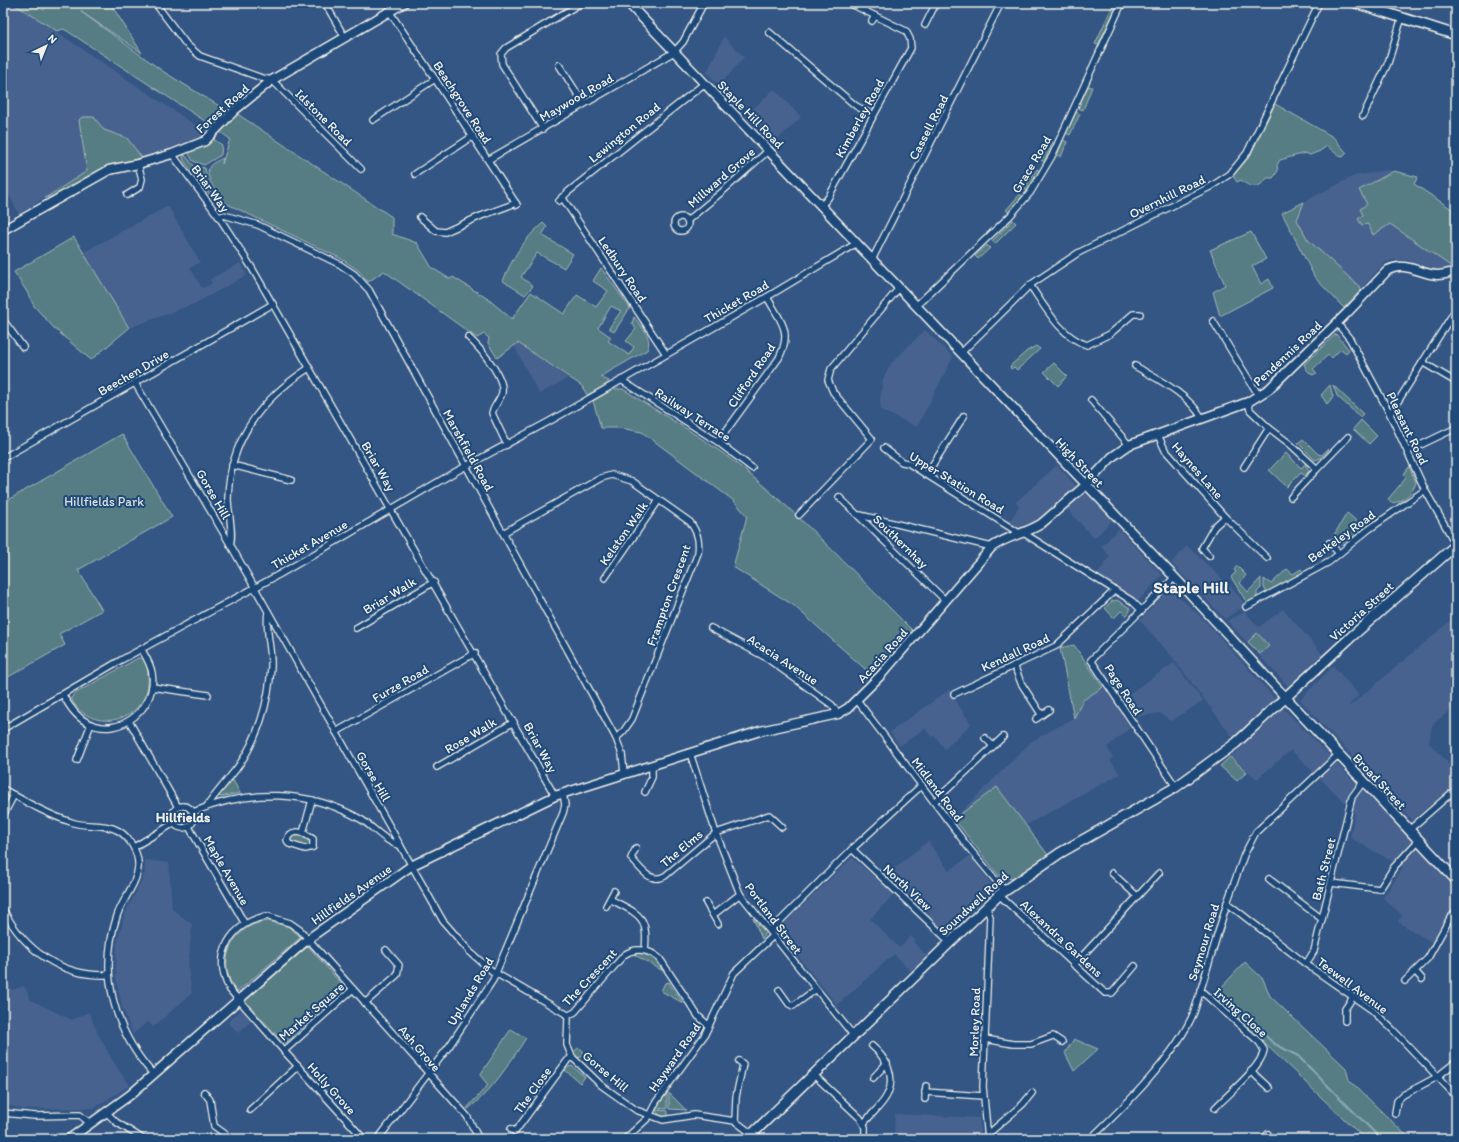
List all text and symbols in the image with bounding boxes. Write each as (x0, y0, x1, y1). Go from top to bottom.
north arrow (26, 26, 66, 66)
text: N (45, 32, 60, 46)
street label: Beachgrove Road (430, 58, 495, 146)
street label: Maywood Road (537, 70, 616, 125)
street label: Kimberley Road (832, 76, 887, 160)
street label: Staple Hill Road (714, 77, 787, 152)
street label: Forest Road (193, 81, 252, 136)
street label: Idstone Road (292, 86, 355, 149)
street label: Cassell Road (906, 92, 951, 162)
street label: Lewington Road (585, 99, 663, 166)
street label: Grace Road (1008, 133, 1054, 196)
street label: Millward Grove (685, 144, 758, 211)
street label: Briar Way (188, 162, 233, 215)
street label: Overnhill Road (1127, 172, 1208, 221)
street label: Ledbury Road (595, 234, 650, 305)
street label: Thicket Road (701, 277, 771, 326)
street label: Pendennis Road (1250, 318, 1325, 389)
street label: Clifford Road (724, 340, 779, 410)
street label: Beechen Drive (95, 346, 171, 399)
street label: Railway Terrace (652, 384, 733, 444)
street label: Pleasant Road (1383, 389, 1432, 467)
street label: Marshfield Road (440, 407, 497, 494)
street label: High Street (1052, 434, 1107, 490)
street label: Briar Way (358, 439, 399, 494)
street label: Haynes Lane (1169, 439, 1226, 502)
street label: Upper Station Road (906, 448, 1007, 517)
street label: Gorse Hill (193, 467, 234, 522)
park label: Hillfields Park (64, 494, 144, 509)
street label: Kelston Walk (596, 498, 651, 568)
street label: Berkeley Road (1305, 507, 1378, 566)
street label: Southernhay (870, 511, 931, 571)
street label: Thicket Avenue (268, 517, 350, 572)
street label: Frampton Crescent (643, 542, 694, 648)
street label: Briar Walk (360, 574, 419, 617)
district label: Staple Hill (1153, 577, 1229, 598)
street label: Victoria Street (1326, 579, 1397, 644)
street label: Acacia Road (854, 625, 911, 686)
street label: Kendall Road (979, 630, 1052, 675)
street label: Acacia Avenue (745, 631, 821, 688)
street label: Furze Road (369, 661, 431, 706)
street label: Page Road (1102, 661, 1146, 718)
street label: Rose Walk (442, 714, 499, 757)
street label: Briar Way (521, 719, 560, 775)
street label: Gorse Hill (353, 749, 394, 804)
street label: Broad Street (1350, 750, 1409, 813)
street label: Midland Road (909, 754, 967, 824)
district label: Hillfields (156, 809, 210, 826)
street label: The Elms (657, 826, 706, 871)
street label: Maple Avenue (201, 833, 253, 908)
street label: Bath Street (1308, 836, 1339, 902)
street label: Hillfields Avenue (308, 861, 394, 928)
street label: North View (880, 861, 935, 914)
street label: Soundwell Road (935, 868, 1011, 939)
street label: Portland Street (742, 880, 805, 957)
street label: Alexandra Gardens (1017, 896, 1106, 980)
street label: Seymour Road (1185, 902, 1222, 983)
street label: The Crescent (559, 945, 620, 1009)
street label: Uplands Road (444, 954, 497, 1028)
street label: Teewell Avenue (1314, 954, 1391, 1017)
street label: Market Square (276, 979, 347, 1044)
street label: Irving Close (1211, 984, 1271, 1040)
street label: Morley Road (966, 987, 983, 1057)
street label: Hayward Road (645, 1020, 704, 1095)
street label: Ash Grove (395, 1022, 444, 1075)
street label: Gorse Hill (580, 1048, 632, 1095)
street label: Holly Grove (304, 1059, 359, 1118)
street label: The Close (510, 1064, 554, 1117)

